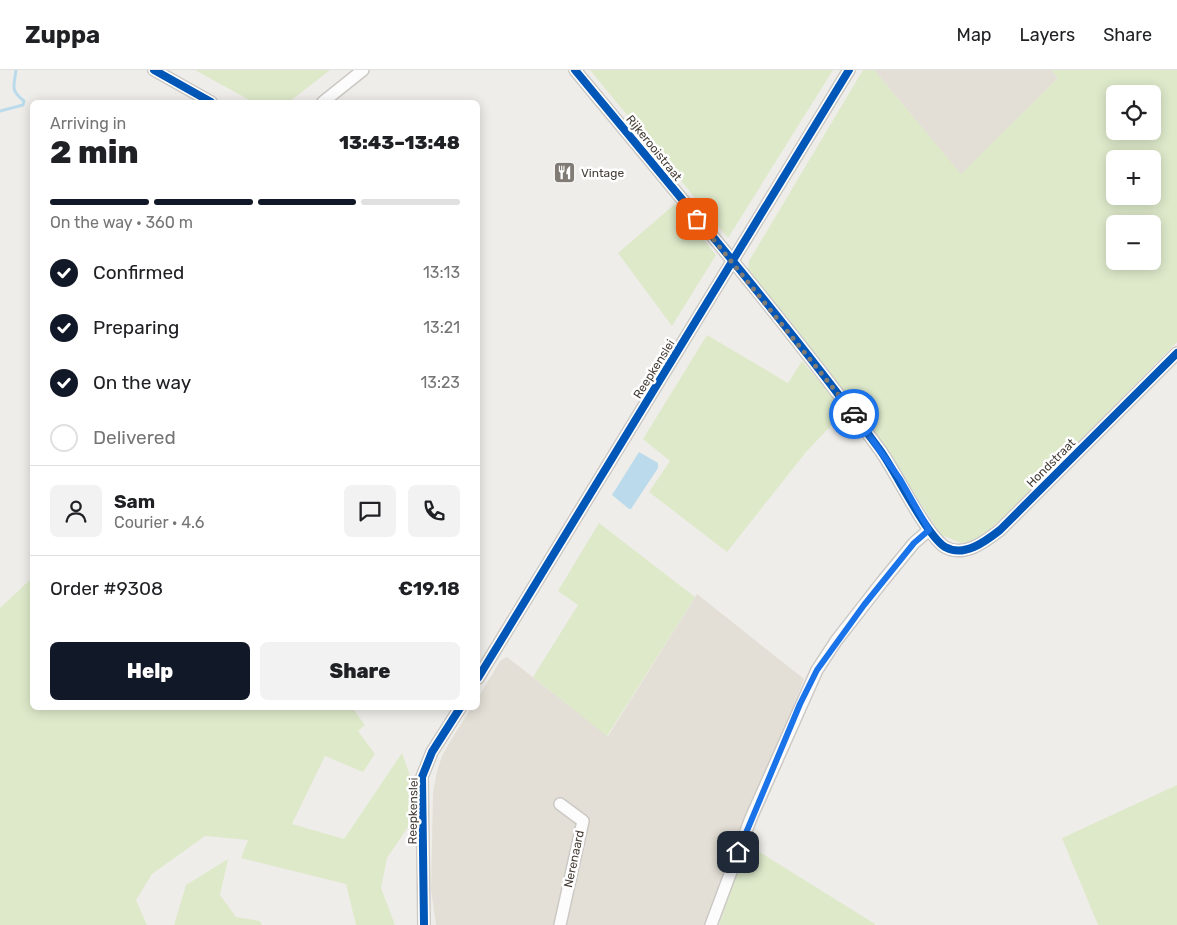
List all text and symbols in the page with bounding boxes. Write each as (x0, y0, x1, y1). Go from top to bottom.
text: Zuppa (25, 21, 100, 49)
text: Map (957, 24, 992, 46)
text: Layers (1020, 24, 1075, 46)
text: Share (1103, 24, 1152, 46)
map controls (1106, 85, 1161, 270)
button: locate (1106, 85, 1161, 140)
street label: Rijkerooistraat (623, 112, 685, 184)
text: Arriving in (50, 114, 126, 133)
text: 13:43–13:48 (339, 131, 460, 154)
text: 2 min (50, 133, 139, 171)
button: + (1106, 150, 1161, 205)
restaurant icon: Vintage (553, 161, 577, 185)
place label: Vintage (581, 166, 624, 180)
pin (676, 198, 718, 240)
icon: bag (683, 205, 711, 233)
text: On the way · 360 m (50, 213, 193, 232)
button: − (1106, 215, 1161, 270)
icon: check (50, 259, 78, 287)
text: Confirmed (93, 261, 184, 284)
text: 13:13 (423, 263, 460, 282)
icon: check (50, 314, 78, 342)
text: Preparing (93, 316, 179, 339)
text: 13:21 (423, 318, 460, 337)
street label: Reepkenslei (630, 337, 678, 401)
icon: check (50, 369, 78, 397)
text: On the way (93, 371, 191, 394)
text: 13:23 (420, 373, 460, 392)
courier (829, 389, 879, 439)
icon: car (840, 400, 868, 428)
text: Delivered (93, 426, 176, 449)
street label: Hondstraat (1024, 436, 1078, 490)
button: person (50, 485, 102, 537)
button: chat (344, 485, 396, 537)
button: phone (408, 485, 460, 537)
text: Sam (114, 490, 155, 513)
text: Courier · 4.6 (114, 513, 204, 532)
text: Order #9308 (50, 577, 163, 600)
text: €19.18 (398, 577, 460, 600)
button: Help (50, 642, 250, 700)
button: Share (260, 642, 460, 700)
street label: Reepkenslei (405, 777, 421, 845)
street label: Nerenaard (561, 829, 587, 889)
pin (717, 831, 759, 873)
icon: home (724, 838, 752, 866)

